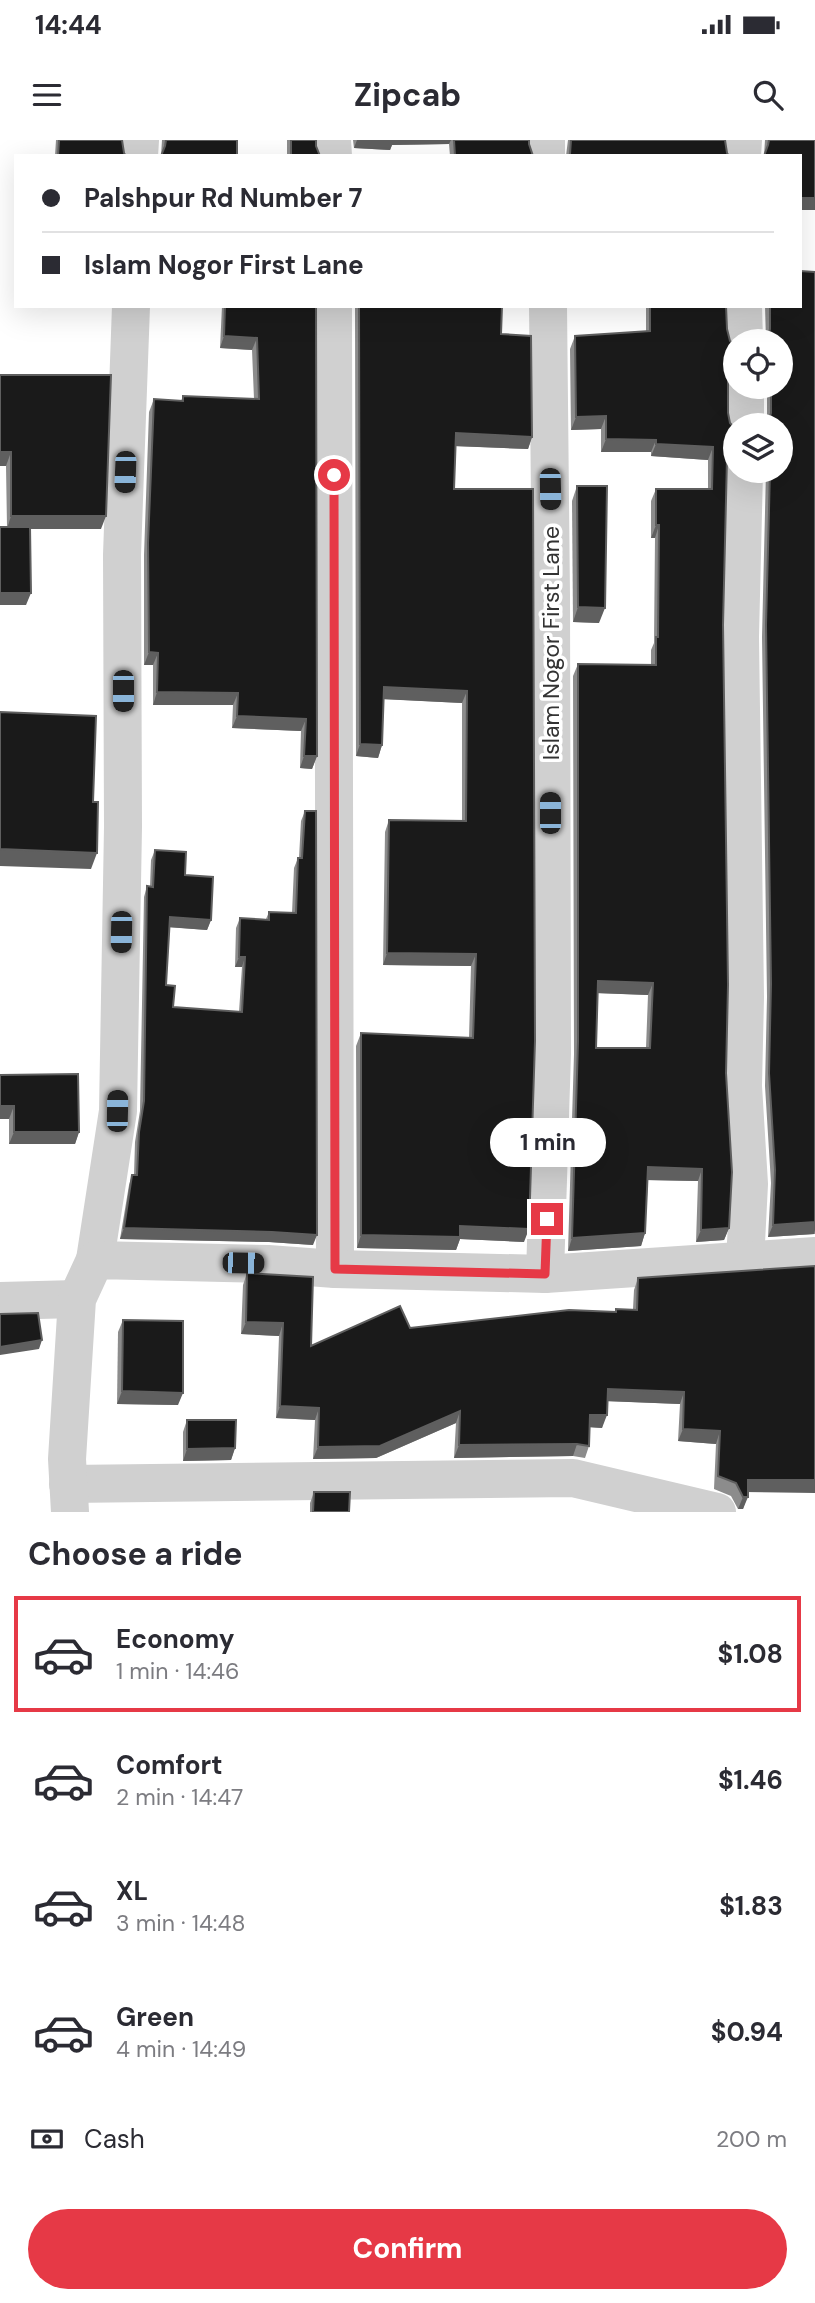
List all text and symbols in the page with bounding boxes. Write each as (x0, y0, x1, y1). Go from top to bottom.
text: 14:44 (35, 8, 102, 42)
text: Zipcab (354, 74, 461, 116)
icon: menu (28, 76, 66, 114)
icon: search (749, 76, 787, 114)
text: Palshpur Rd Number 7 (84, 181, 363, 215)
text: Islam Nogor First Lane (84, 248, 364, 282)
map controls (723, 329, 793, 483)
button: locate (723, 329, 793, 399)
button: layers (723, 413, 793, 483)
car (114, 451, 137, 493)
route start (318, 459, 350, 491)
car (540, 468, 561, 510)
street label: Islam Nogor First Lane (536, 526, 566, 760)
car (113, 670, 134, 712)
car (540, 792, 561, 834)
car (111, 911, 132, 953)
car (107, 1090, 128, 1132)
callout: 1 min (489, 1118, 605, 1166)
text: 1 min (520, 1127, 576, 1157)
route end (531, 1203, 563, 1235)
car (222, 1252, 265, 1274)
text: Choose a ride (28, 1533, 243, 1575)
text: Economy (116, 1622, 234, 1656)
icon: car (32, 1623, 95, 1686)
text: $1.08 (718, 1637, 783, 1671)
text: 1 min · 14:46 (116, 1656, 240, 1686)
text: Comfort (116, 1748, 222, 1782)
icon: car (32, 1749, 95, 1812)
text: $1.46 (718, 1763, 783, 1797)
text: 2 min · 14:47 (116, 1782, 243, 1812)
text: XL (116, 1874, 148, 1908)
icon: car (32, 1875, 95, 1938)
text: $1.83 (719, 1889, 783, 1923)
text: 3 min · 14:48 (116, 1908, 245, 1938)
text: Green (116, 2000, 194, 2034)
icon: car (32, 2001, 95, 2064)
text: $0.94 (711, 2015, 783, 2049)
text: 4 min · 14:49 (116, 2034, 246, 2064)
icon: cash (28, 2120, 66, 2158)
text: Cash (84, 2122, 145, 2156)
text: 200 m (716, 2124, 787, 2154)
button: Confirm (28, 2209, 787, 2289)

